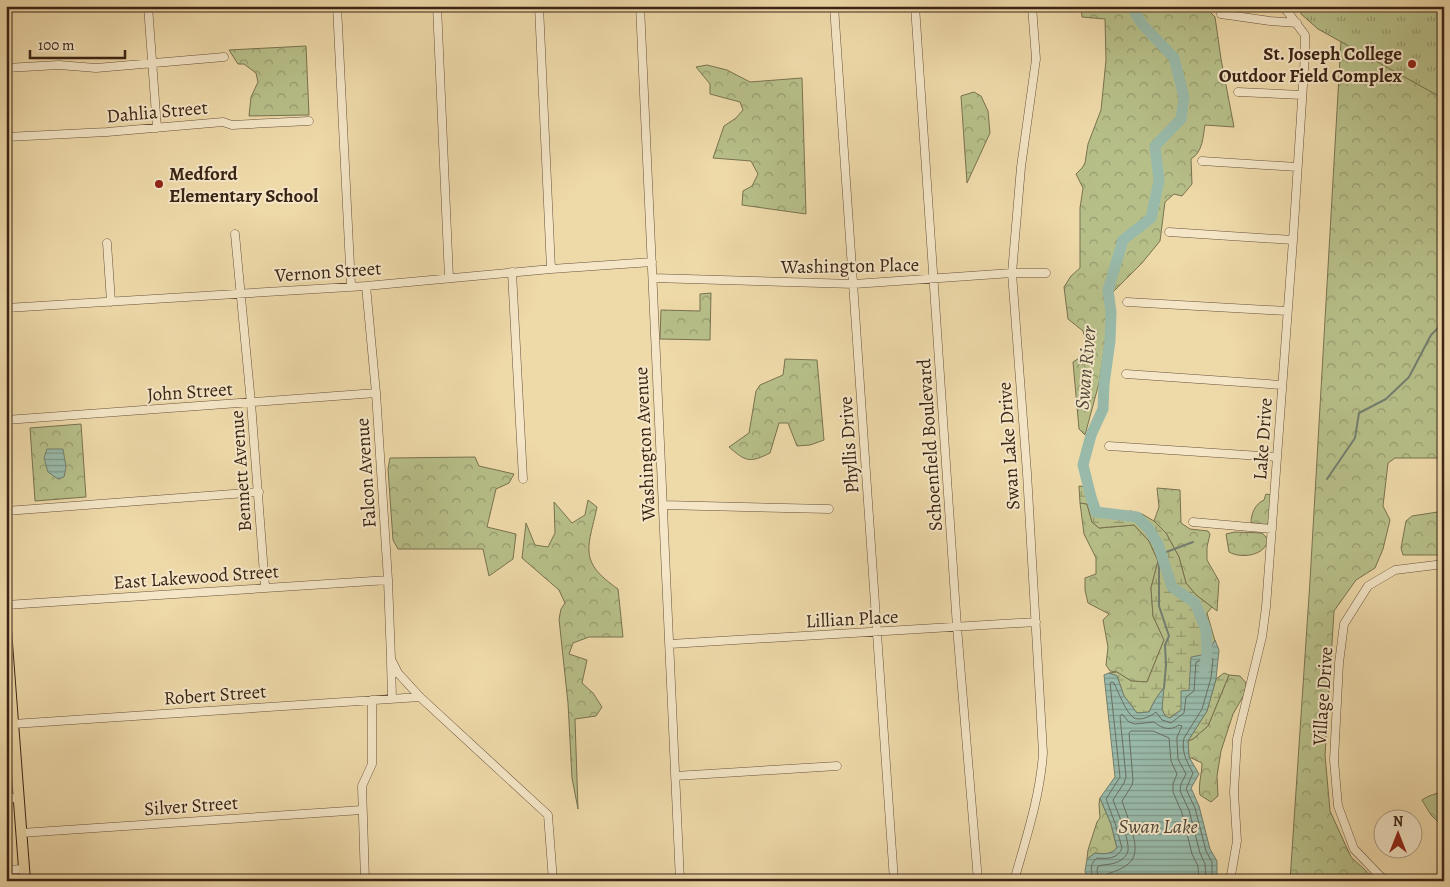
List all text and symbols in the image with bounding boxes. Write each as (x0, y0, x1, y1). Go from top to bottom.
scale bar (30, 28, 125, 60)
text: 100 m (38, 35, 75, 55)
place label: St. Joseph College Outdoor Field Complex (1219, 41, 1403, 89)
marker: St. Joseph College Outdoor Field Complex (1406, 58, 1418, 70)
street label: Dahlia Street (105, 95, 209, 129)
place label: Medford Elementary School (169, 161, 318, 209)
marker: Medford Elementary School (153, 178, 165, 190)
street label: Washington Place (780, 252, 919, 280)
street label: Vernon Street (273, 255, 382, 289)
water label: Swan River (1068, 324, 1103, 411)
street label: Schoenfield Boulevard (911, 357, 949, 532)
street label: Washington Avenue (628, 366, 662, 523)
street label: John Street (146, 376, 234, 408)
street label: Swan Lake Drive (992, 381, 1026, 511)
street label: Phyllis Drive (833, 395, 865, 494)
street label: Lake Drive (1247, 397, 1279, 481)
street label: Bennett Avenue (224, 409, 258, 533)
street label: Falcon Avenue (349, 417, 383, 529)
street label: East Lakewood Street (112, 558, 280, 596)
street label: Lillian Place (805, 604, 899, 634)
street label: Village Drive (1307, 646, 1339, 747)
street label: Robert Street (163, 678, 267, 712)
street label: Silver Street (143, 790, 239, 822)
north arrow (1372, 810, 1422, 860)
text: N (1393, 812, 1403, 831)
water label: Swan Lake (1118, 813, 1198, 840)

